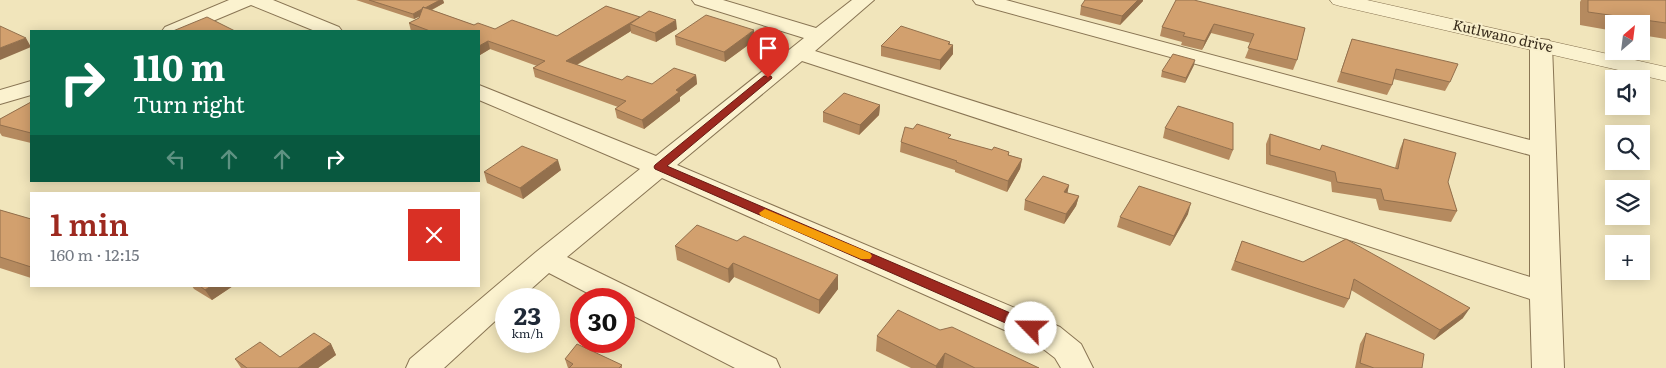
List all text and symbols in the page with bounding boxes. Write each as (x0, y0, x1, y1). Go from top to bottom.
street label: Kutlwano drive (1451, 14, 1555, 56)
north arrow (1605, 15, 1650, 60)
map controls (1605, 15, 1650, 280)
pin (747, 27, 789, 78)
icon: arrive (754, 34, 782, 62)
text: 110 m (133, 40, 225, 92)
icon: right (50, 50, 115, 115)
button: sound (1605, 70, 1650, 115)
text: Turn right (133, 87, 245, 120)
button: search (1605, 125, 1650, 170)
icon: left (162, 145, 190, 173)
icon: ahead (215, 145, 243, 173)
icon: ahead (268, 145, 296, 173)
icon: right (321, 145, 349, 173)
button: layers (1605, 180, 1650, 225)
text: 1 min (50, 201, 129, 245)
button: close (408, 209, 460, 261)
button: + (1605, 235, 1650, 280)
text: 160 m · 12:15 (50, 242, 139, 266)
speed limit sign: 30 (570, 288, 635, 353)
text: 23 (514, 296, 541, 333)
position arrow (1004, 301, 1056, 353)
text: km/h (512, 324, 543, 342)

